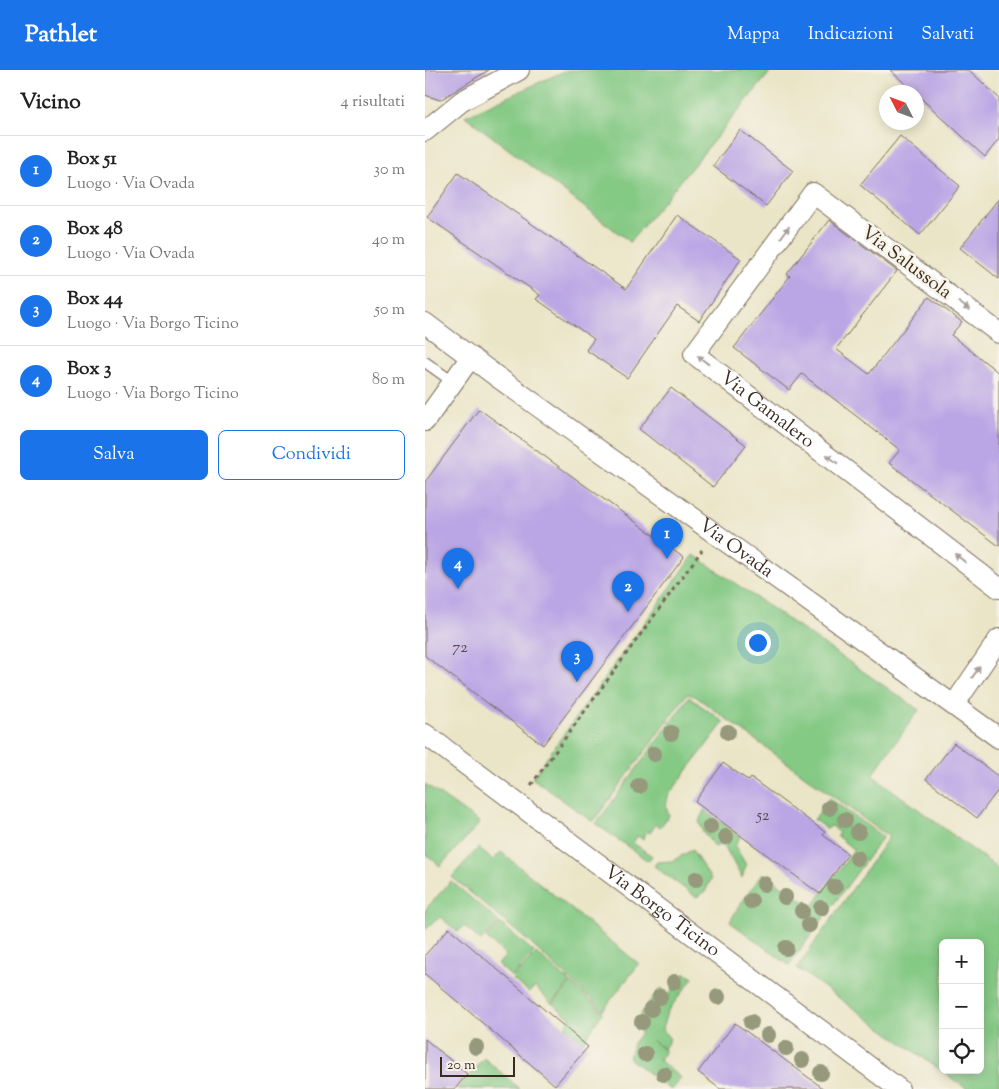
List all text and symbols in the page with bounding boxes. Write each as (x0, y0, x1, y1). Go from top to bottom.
text: Pathlet (25, 18, 97, 52)
text: Mappa (727, 22, 780, 48)
text: Indicazioni (808, 22, 893, 48)
text: Salvati (921, 22, 974, 48)
north arrow (879, 85, 924, 130)
text: Vicino (20, 88, 81, 118)
text: 4 risultati (340, 91, 405, 114)
text: Box 51 (67, 146, 117, 173)
text: 1 (33, 159, 39, 182)
text: 30 m (374, 159, 405, 182)
text: Luogo · Via Ovada (67, 173, 195, 196)
text: Box 48 (67, 216, 123, 243)
street label: Via Salussola (855, 220, 957, 306)
one-way arrow (780, 225, 790, 239)
text: 2 (32, 229, 40, 252)
text: 40 m (372, 229, 405, 252)
text: Luogo · Via Ovada (67, 243, 195, 266)
text: Box 44 (67, 286, 123, 313)
text: 3 (33, 299, 39, 322)
text: 50 m (374, 299, 405, 322)
one-way arrow (957, 301, 970, 312)
text: Luogo · Via Borgo Ticino (67, 313, 239, 336)
one-way arrow (697, 355, 710, 366)
text: Box 3 (67, 356, 111, 383)
street label: Via Gamalero (714, 365, 820, 455)
text: 4 (32, 369, 40, 392)
text: 80 m (372, 369, 405, 392)
text: Luogo · Via Borgo Ticino (67, 383, 239, 406)
button: Salva (20, 430, 208, 480)
button: Condividi (218, 430, 405, 480)
one-way arrow (826, 454, 839, 465)
street label: Via Ovada (693, 512, 779, 585)
pin: 1 (651, 518, 683, 559)
pin: 4 (442, 548, 474, 589)
one-way arrow (954, 553, 967, 564)
pin: 2 (612, 571, 644, 612)
your location (745, 630, 771, 656)
house number: 72 (452, 637, 468, 660)
pin: 3 (561, 641, 593, 682)
one-way arrow (971, 665, 981, 679)
house number: 52 (756, 805, 770, 828)
street label: Via Borgo Ticino (598, 859, 726, 964)
map controls (939, 939, 984, 1074)
button: + (939, 939, 984, 984)
button: − (939, 984, 984, 1029)
button: locate (939, 1029, 984, 1074)
scale bar (440, 1054, 515, 1077)
text: 20 m (447, 1056, 476, 1076)

